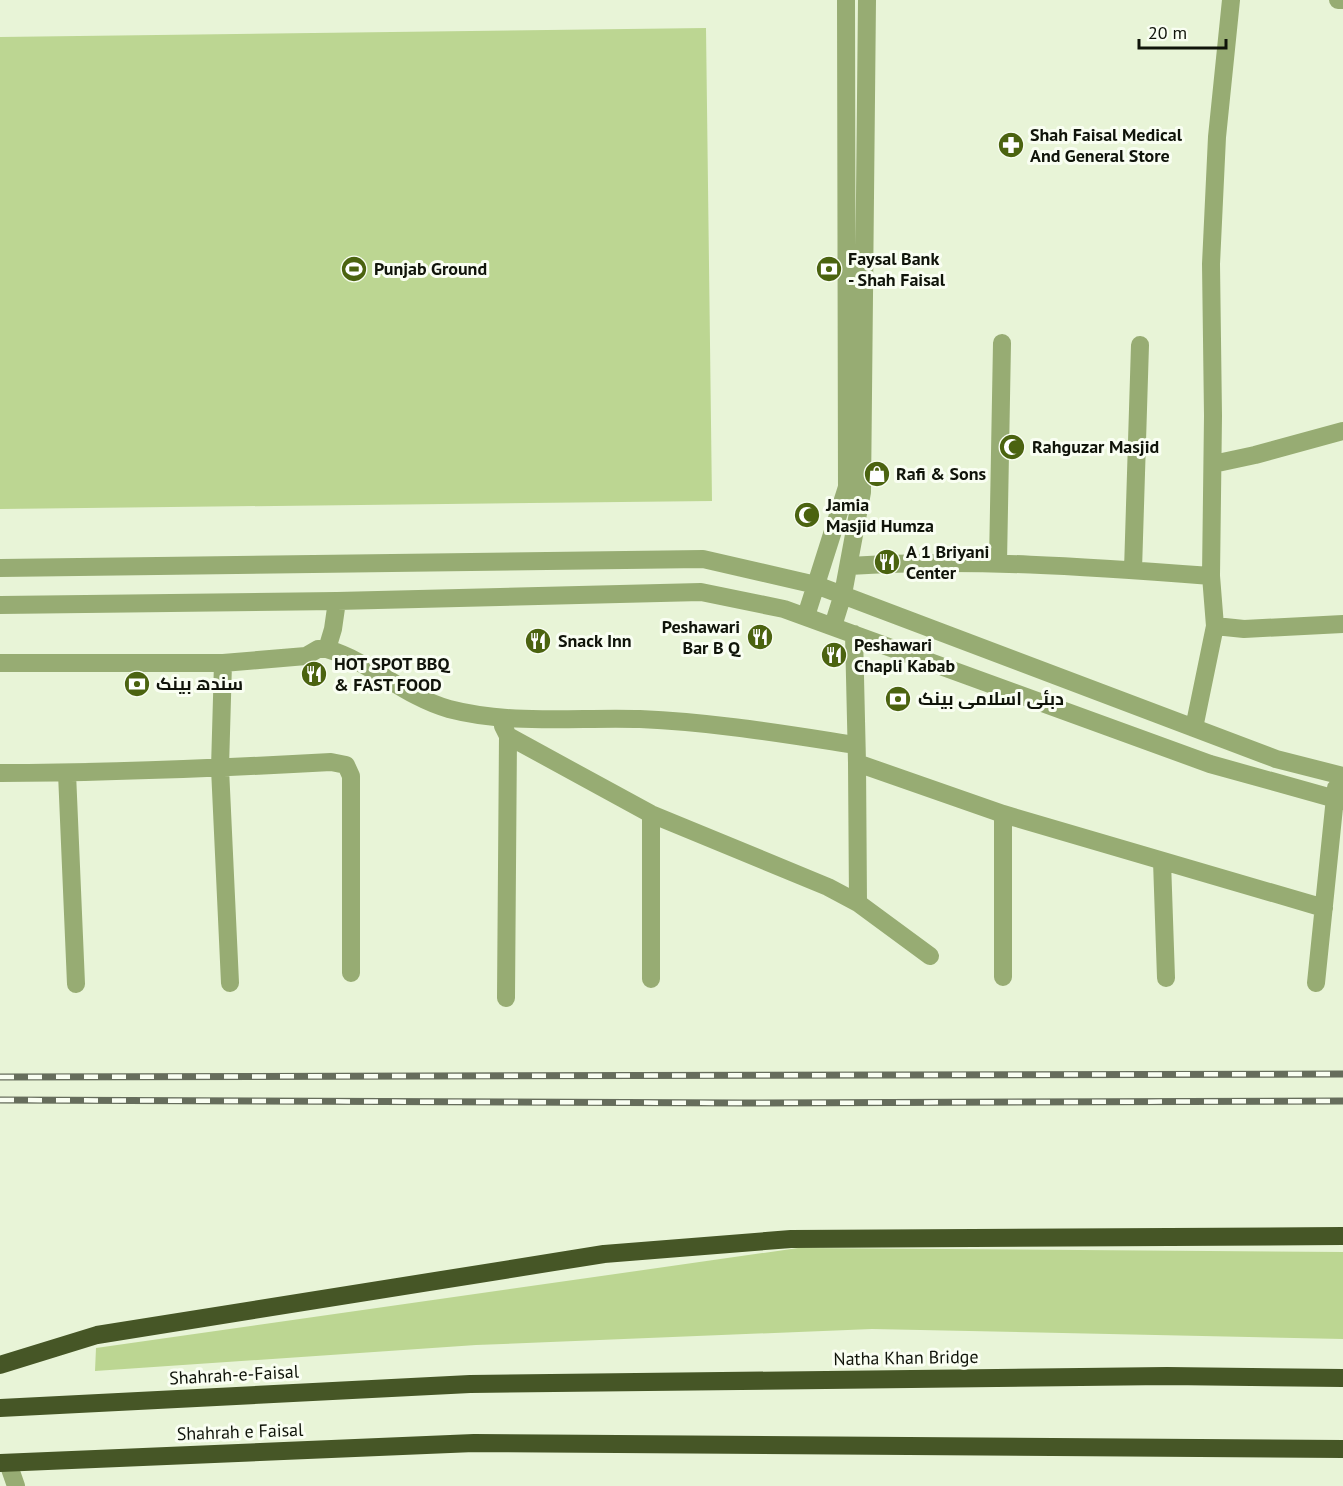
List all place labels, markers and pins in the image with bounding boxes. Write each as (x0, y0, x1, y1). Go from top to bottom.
place label: Shah Faisal Medical And General Store (1030, 123, 1183, 167)
pharmacy icon: Shah Faisal Medical And General Store (996, 130, 1026, 160)
place label: Faysal Bank - Shah Faisal (848, 247, 946, 291)
sports icon: Punjab Ground (339, 254, 369, 284)
bank icon: Faysal Bank - Shah Faisal (814, 254, 844, 284)
place label: Punjab Ground (374, 257, 487, 280)
mosque icon: Rahguzar Masjid (997, 432, 1027, 462)
place label: Rahguzar Masjid (1032, 435, 1159, 458)
shop icon: Rafi & Sons (862, 459, 892, 489)
place label: Rafi & Sons (896, 462, 986, 485)
place label: Jamia Masjid Humza (825, 493, 934, 537)
mosque icon: Jamia Masjid Humza (792, 500, 822, 530)
place label: A 1 Briyani Center (906, 540, 989, 584)
restaurant icon: A 1 Briyani Center (872, 547, 902, 577)
place label: Peshawari Bar B Q (662, 615, 741, 659)
restaurant icon: Peshawari Bar B Q (745, 622, 775, 652)
restaurant icon: Snack Inn (523, 626, 553, 656)
place label: Snack Inn (558, 629, 632, 652)
place label: Peshawari Chapli Kabab (854, 633, 956, 677)
restaurant icon: Peshawari Chapli Kabab (819, 640, 849, 670)
place label: HOT SPOT BBQ & FAST FOOD (334, 652, 450, 696)
restaurant icon: HOT SPOT BBQ & FAST FOOD (299, 659, 329, 689)
bank icon: سندھ بینک (122, 669, 152, 699)
place label: سندھ بینک (156, 672, 243, 695)
bank icon: دبئی اسلامی بینک (883, 684, 913, 714)
place label: دبئی اسلامی بینک (918, 687, 1064, 710)

